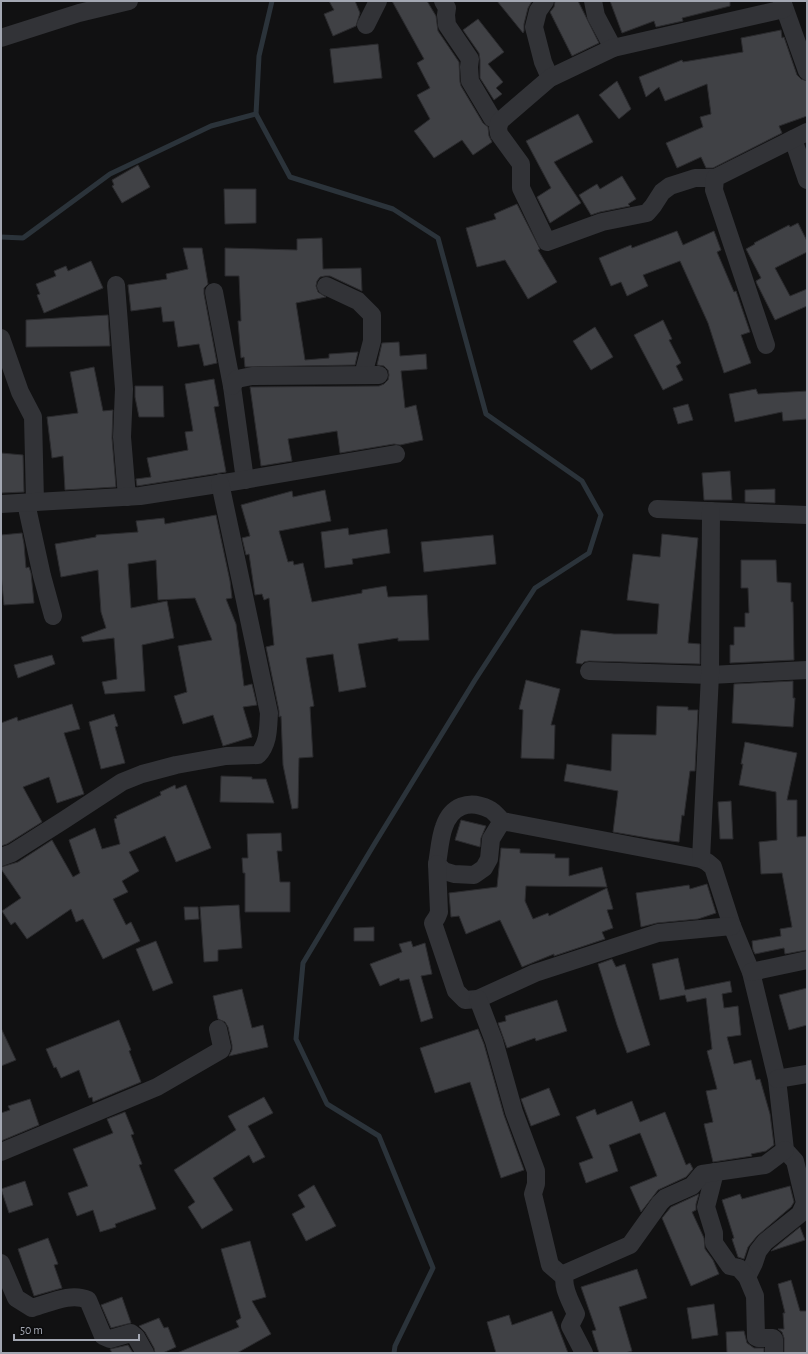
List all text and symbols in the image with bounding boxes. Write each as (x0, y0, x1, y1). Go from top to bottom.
scale bar (14, 1316, 139, 1342)
text: 50 m (20, 1324, 43, 1336)

